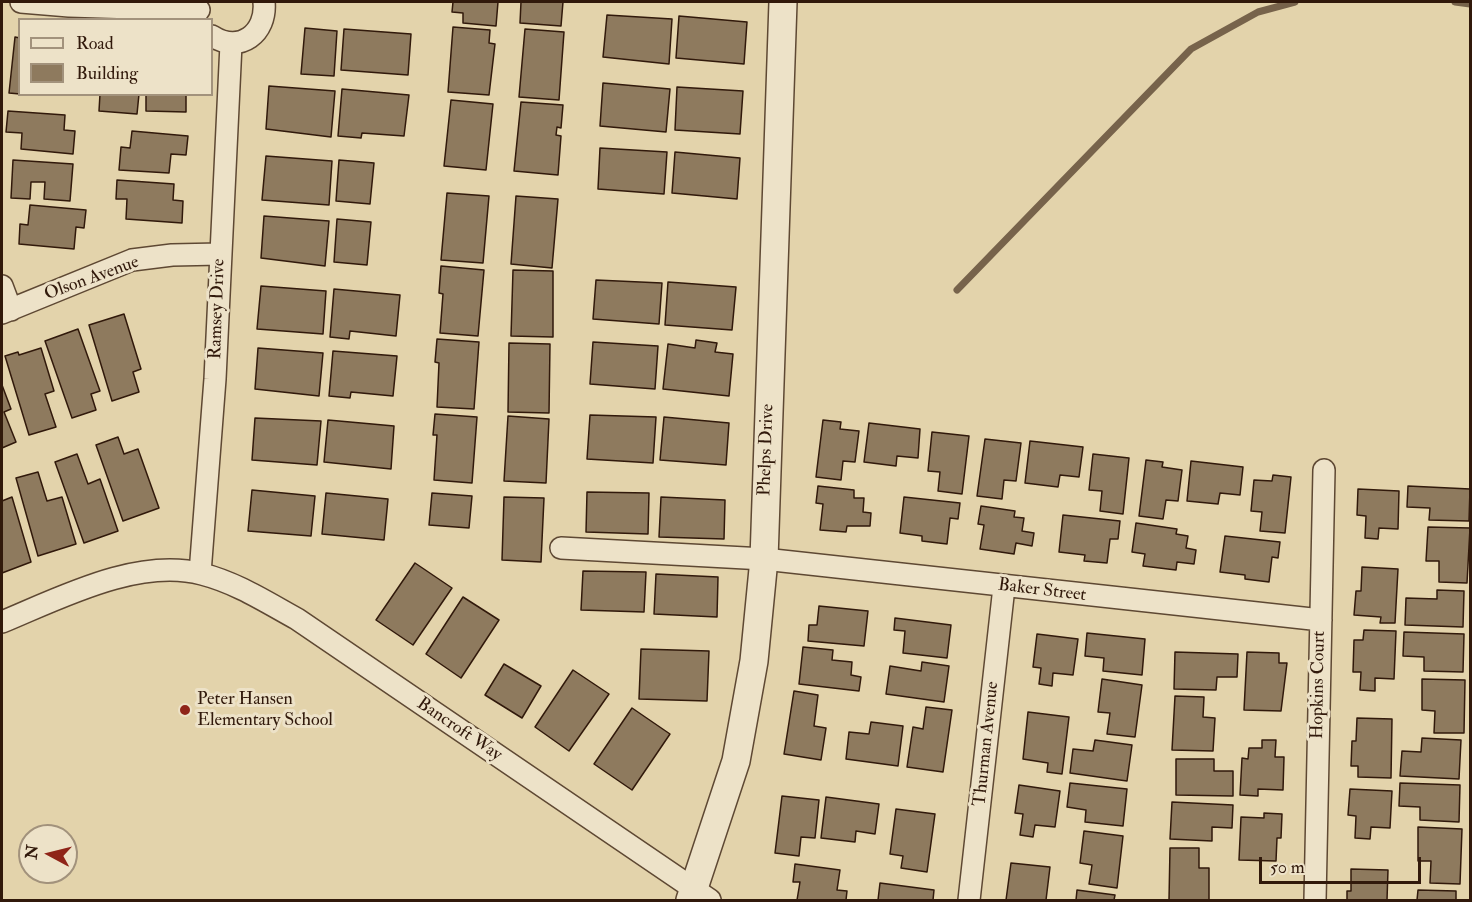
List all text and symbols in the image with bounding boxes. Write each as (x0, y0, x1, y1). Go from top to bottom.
legend (18, 18, 213, 96)
text: Road (76, 32, 114, 55)
text: Building (76, 62, 138, 85)
street label: Olson Avenue (42, 252, 142, 306)
street label: Ramsey Drive (205, 258, 231, 360)
street label: Phelps Drive (755, 403, 779, 497)
street label: Baker Street (997, 575, 1087, 607)
street label: Hopkins Court (1307, 631, 1331, 739)
street label: Thurman Avenue (970, 681, 1004, 807)
place label: Peter Hansen Elementary School (197, 689, 333, 732)
street label: Bancroft Way (412, 694, 506, 766)
marker: Peter Hansen Elementary School (178, 703, 192, 717)
north arrow (18, 824, 78, 884)
text: N (21, 844, 43, 860)
scale bar (1262, 845, 1424, 883)
text: 50 m (1270, 856, 1305, 879)

